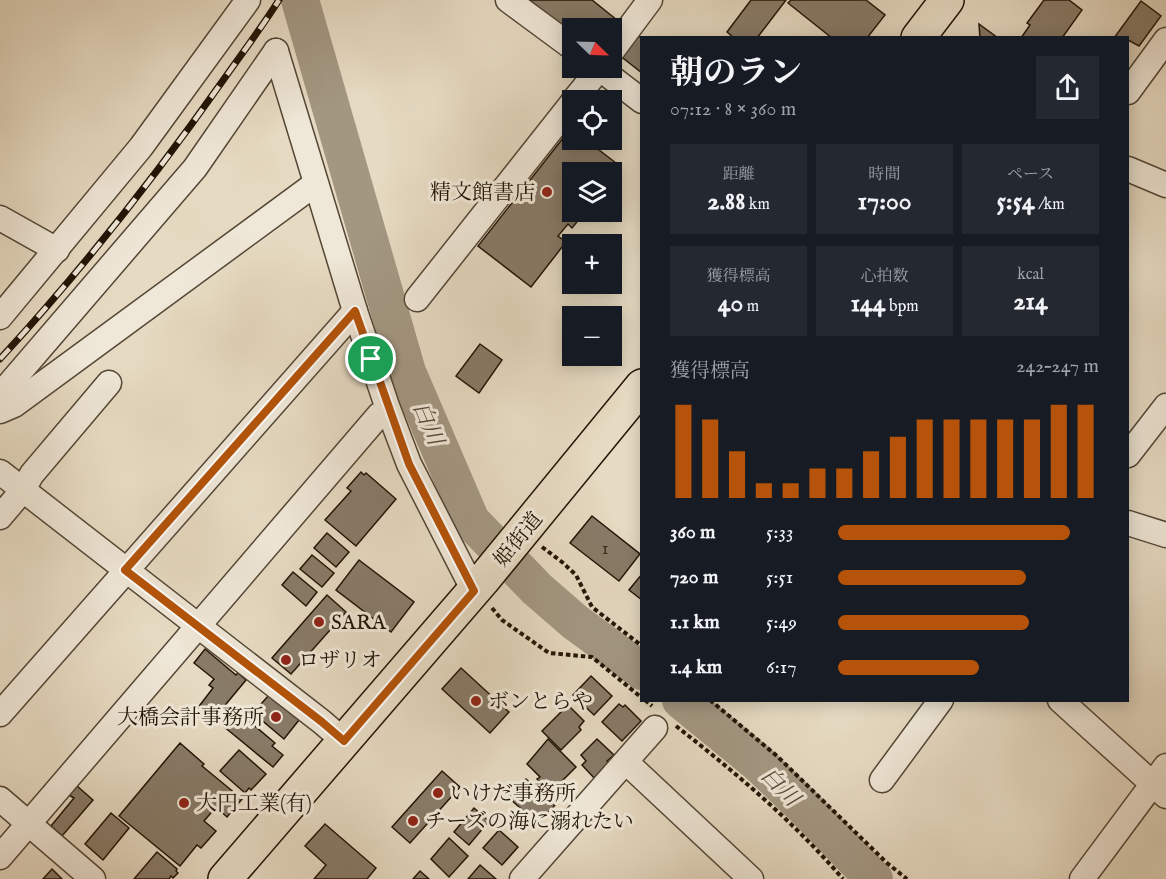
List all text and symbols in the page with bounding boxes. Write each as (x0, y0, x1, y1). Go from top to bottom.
north arrow (562, 18, 622, 78)
map controls (562, 18, 622, 366)
text: 朝のラン (670, 53, 802, 95)
button: share (1036, 56, 1099, 119)
button: locate (562, 90, 622, 150)
text: 07:12 · 8 × 360 m (670, 97, 796, 122)
button: layers (562, 162, 622, 222)
text: 距離 (722, 165, 755, 185)
text: 時間 (868, 165, 901, 185)
text: ペース (1007, 165, 1054, 185)
place label: 精文館書店 (430, 180, 535, 207)
marker: 精文館書店 (540, 185, 554, 199)
text: 2.88 (707, 185, 745, 218)
text: 17:00 (857, 185, 912, 218)
text: 5:54 (996, 185, 1035, 218)
text: km (745, 195, 770, 215)
text: /km (1035, 195, 1065, 215)
button: + (562, 234, 622, 294)
text: kcal (1017, 265, 1044, 285)
text: 獲得標高 (706, 267, 771, 287)
text: 心拍数 (860, 267, 909, 287)
text: 214 (1013, 285, 1048, 318)
text: 40 (718, 287, 743, 320)
text: 144 (850, 287, 886, 320)
text: m (743, 297, 759, 317)
text: bpm (886, 297, 919, 317)
button: − (562, 306, 622, 366)
pin (345, 333, 396, 384)
icon: arrive (354, 342, 387, 375)
text: 242–247 m (1016, 354, 1099, 379)
text: 獲得標高 (670, 359, 750, 384)
water label: 白川 (406, 398, 449, 451)
street label: 姫街道 (489, 507, 549, 573)
text: 360 m (670, 520, 716, 545)
text: 5:33 (766, 520, 793, 545)
house number: 1 (602, 538, 608, 561)
text: 720 m (670, 565, 718, 590)
text: 5:51 (766, 565, 793, 590)
place label: SARA (331, 610, 387, 637)
text: 1.1 km (670, 610, 720, 635)
text: 5:49 (766, 610, 797, 635)
marker: SARA (312, 615, 326, 629)
place label: ロザリオ (298, 648, 382, 675)
marker: ロザリオ (279, 653, 293, 667)
text: 1.4 km (670, 655, 722, 680)
text: 6:17 (766, 655, 797, 680)
place label: ボンとらや (488, 689, 593, 716)
marker: ボンとらや (469, 694, 483, 708)
place label: 大橋会計事務所 (117, 705, 264, 732)
marker: 大橋会計事務所 (269, 710, 283, 724)
water label: 白川 (754, 762, 806, 814)
place label: いけだ事務所 (450, 781, 576, 808)
marker: いけだ事務所 (431, 786, 445, 800)
place label: 大円工業(有) (196, 791, 312, 818)
marker: 大円工業(有) (177, 796, 191, 810)
place label: チーズの海に溺れたい (425, 809, 634, 836)
marker: チーズの海に溺れたい (406, 814, 420, 828)

